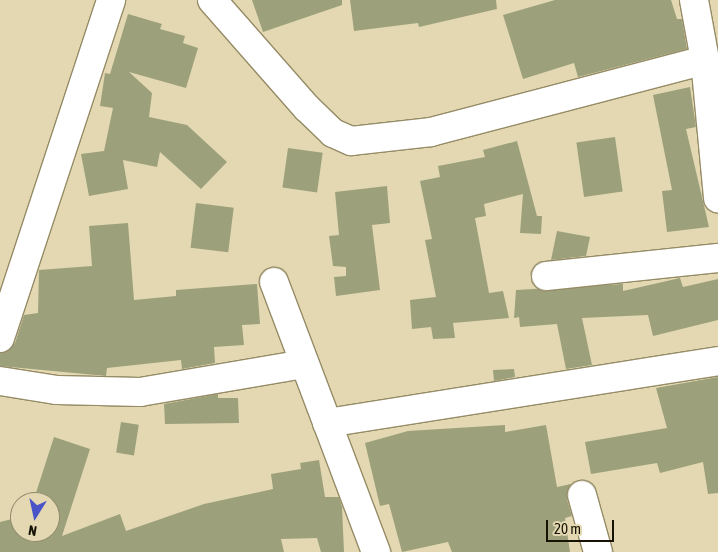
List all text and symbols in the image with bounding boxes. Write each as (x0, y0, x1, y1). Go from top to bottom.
north arrow (10, 492, 60, 542)
scale bar (548, 510, 616, 542)
text: 20 m (554, 520, 581, 537)
text: N (27, 522, 38, 539)

